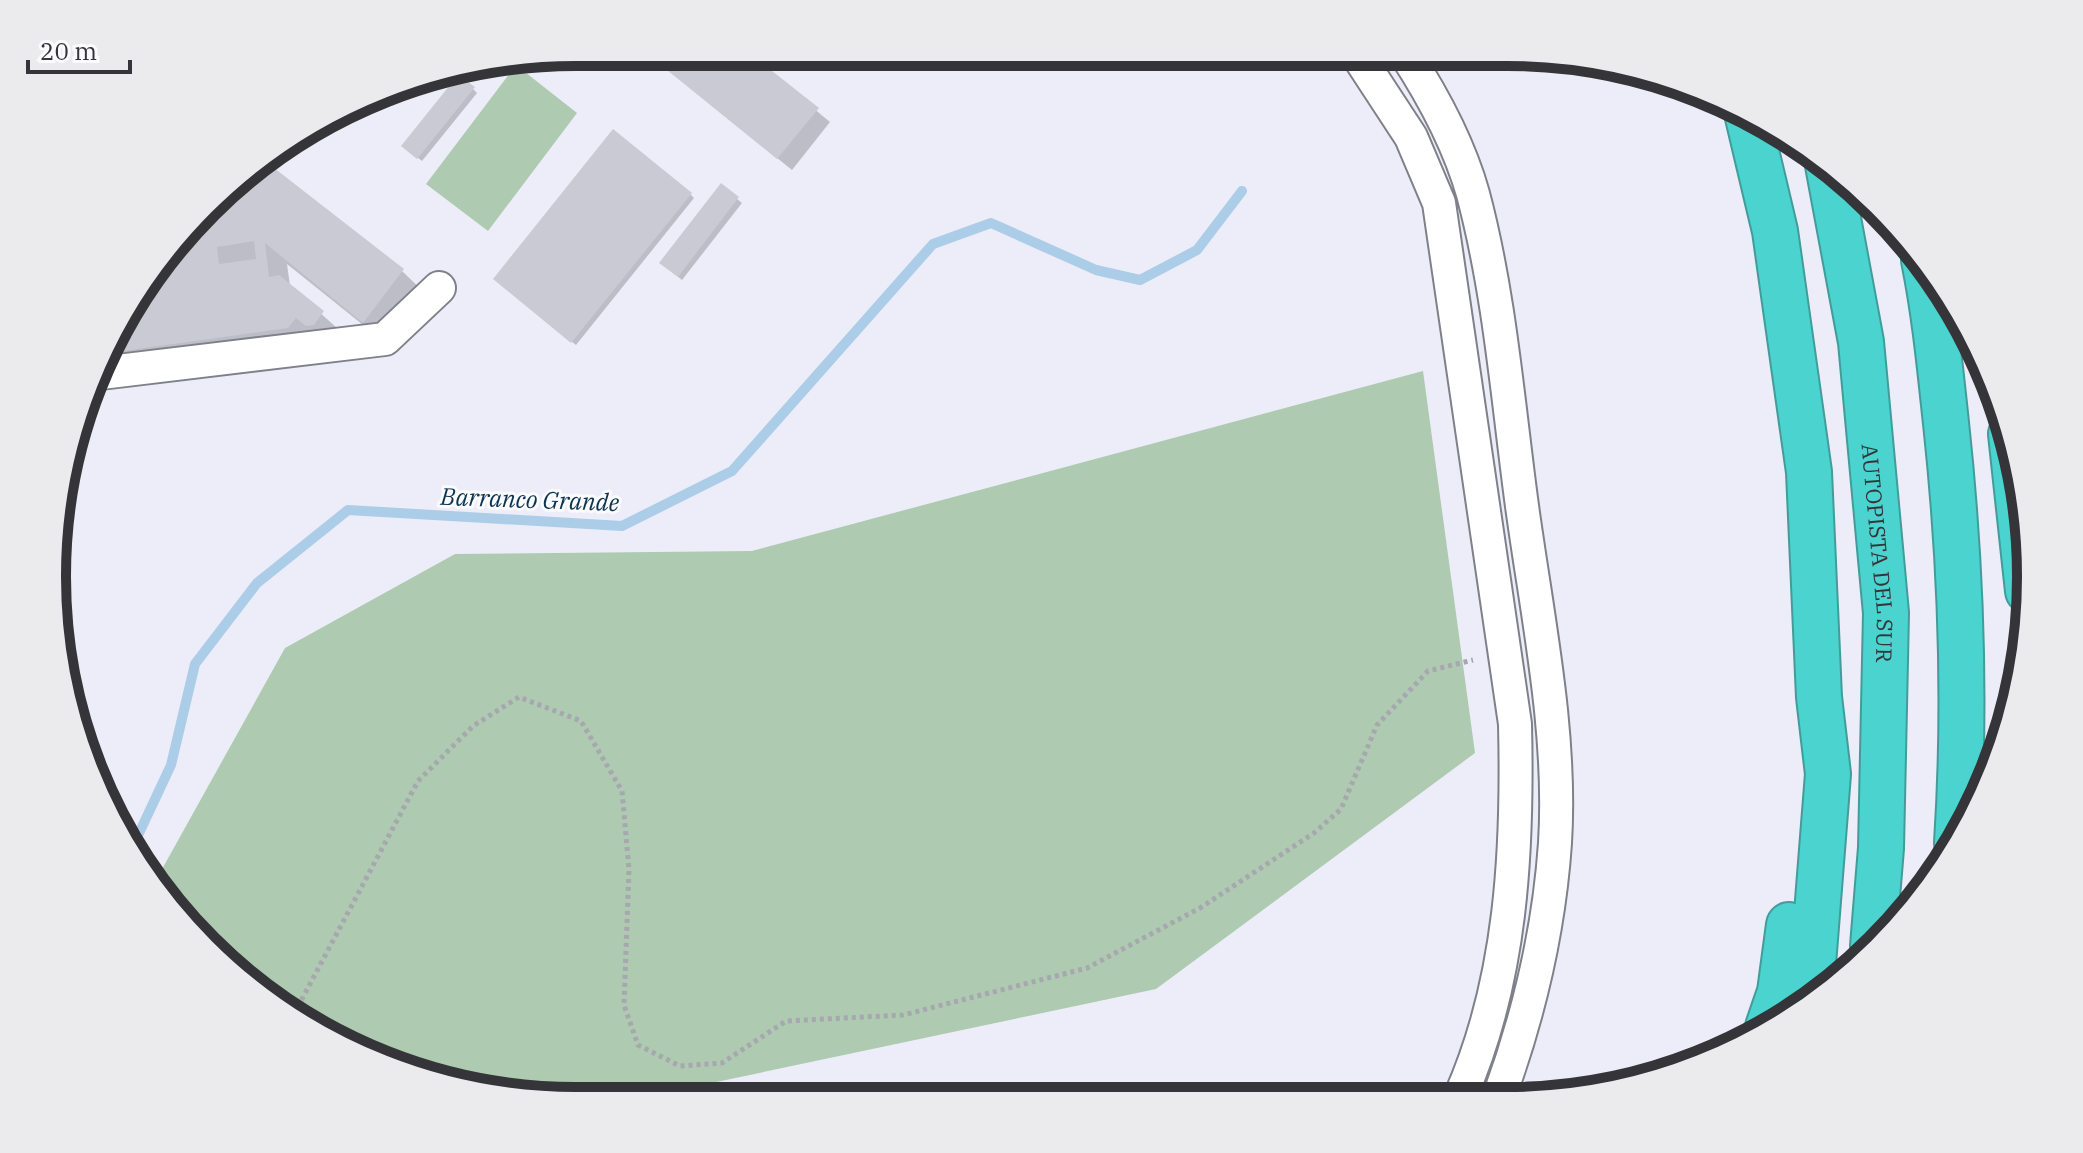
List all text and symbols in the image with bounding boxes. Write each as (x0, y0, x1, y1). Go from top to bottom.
scale bar (28, 24, 130, 74)
text: 20 m (40, 35, 97, 67)
street label: AUTOPISTA DEL SUR (1856, 442, 1901, 663)
water label: Barranco Grande (439, 480, 620, 518)

